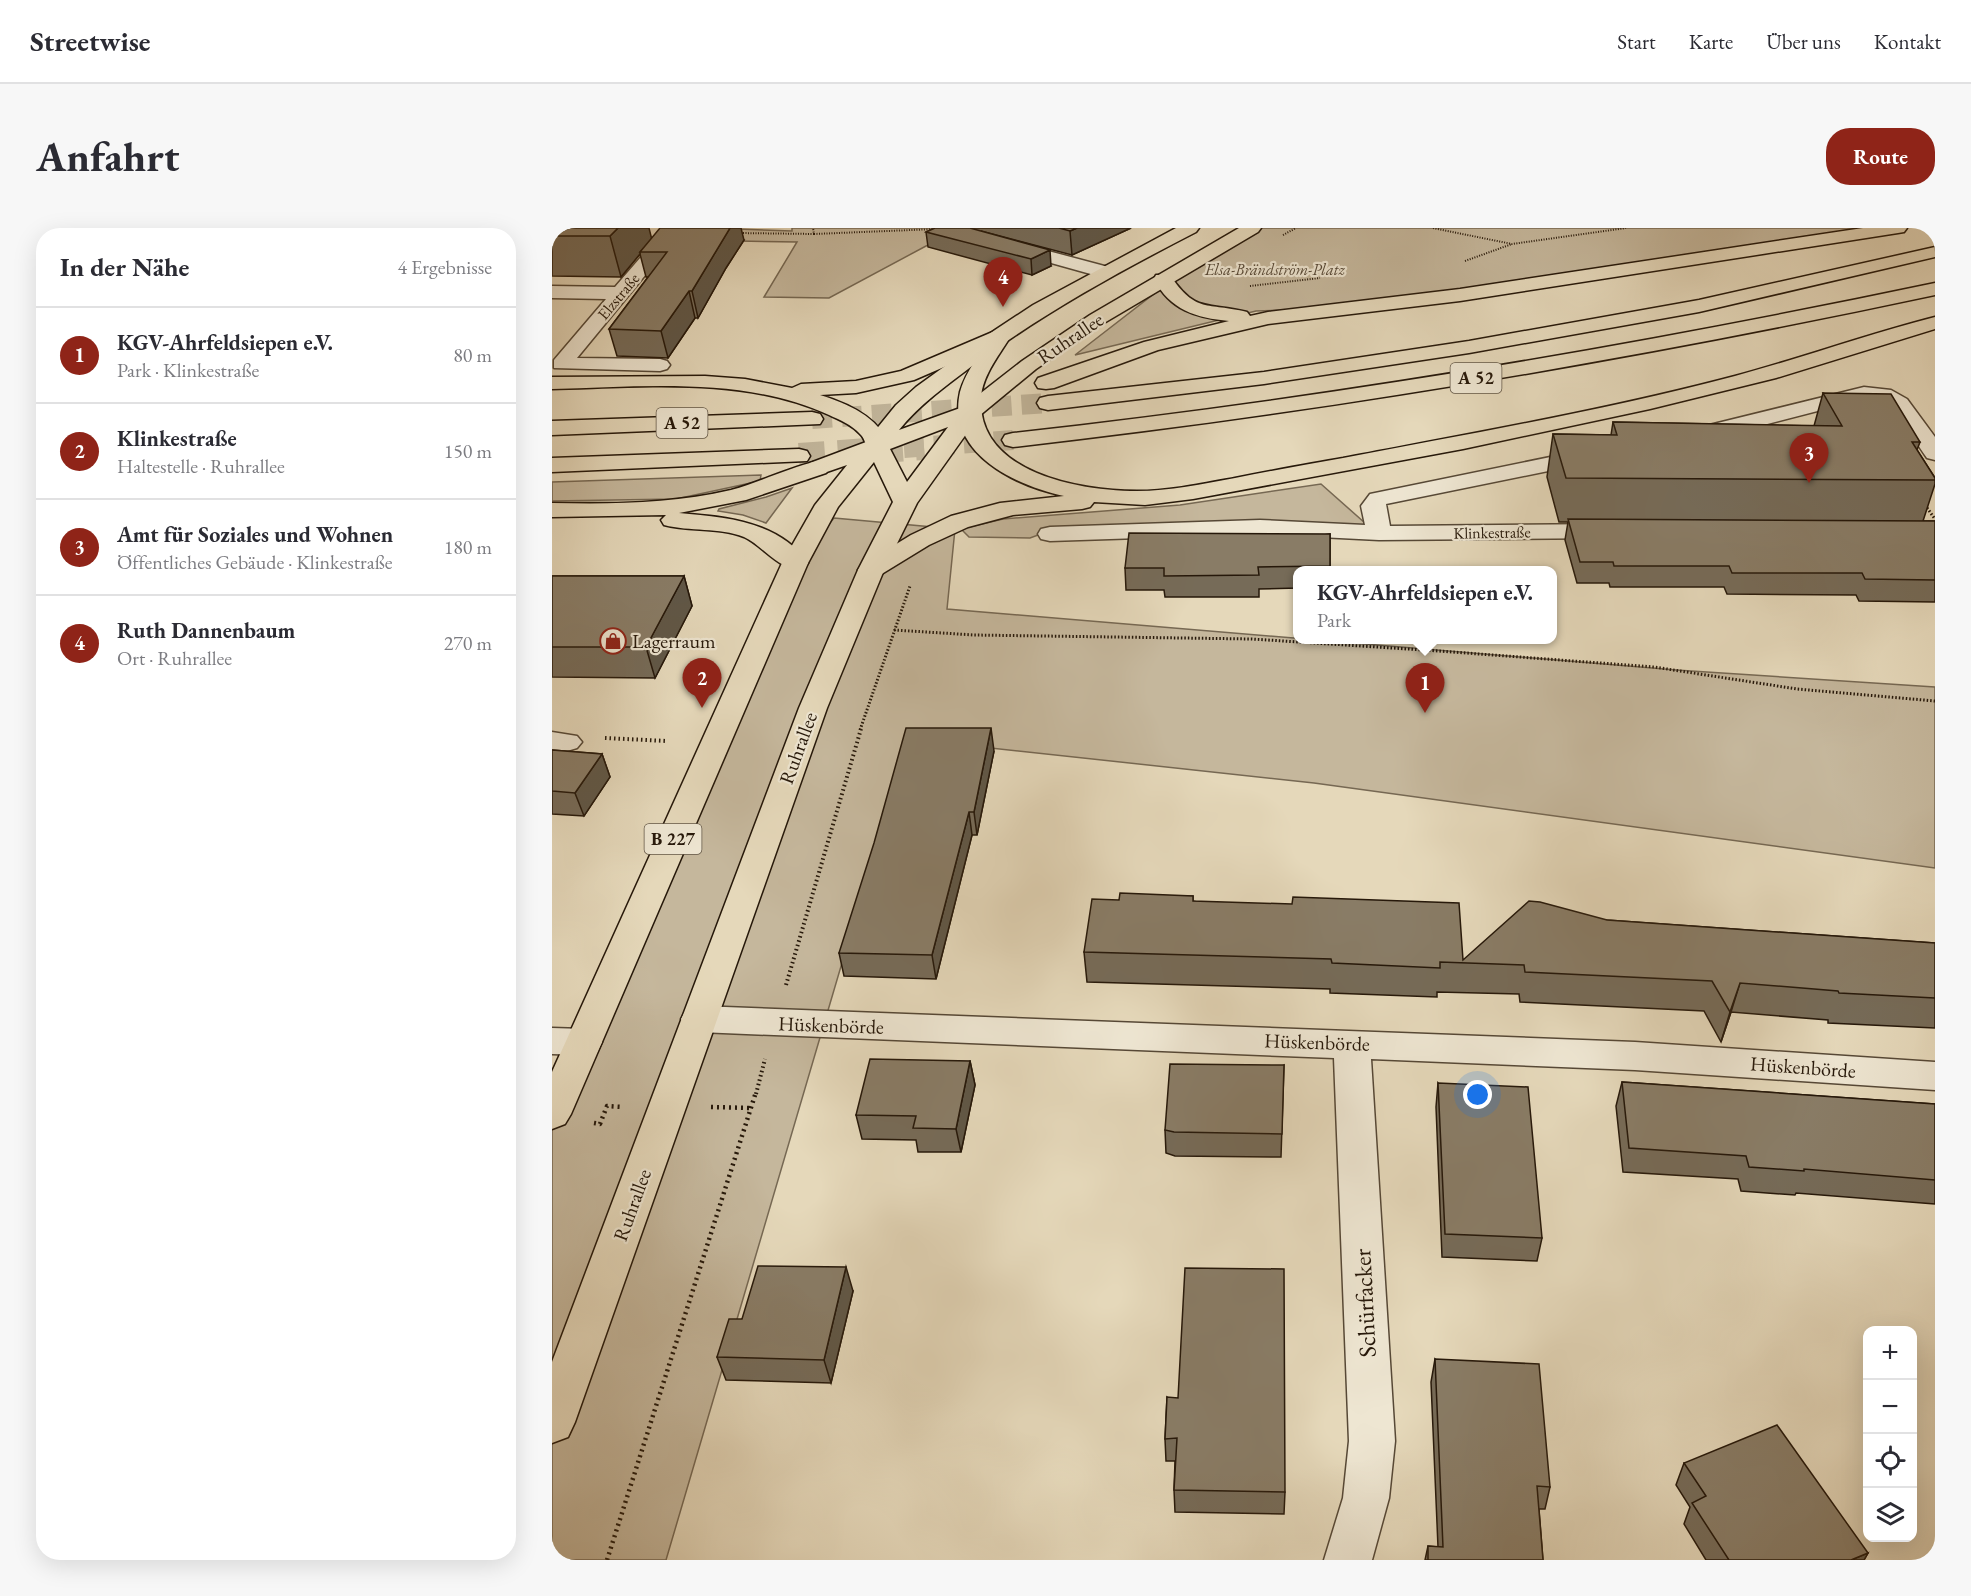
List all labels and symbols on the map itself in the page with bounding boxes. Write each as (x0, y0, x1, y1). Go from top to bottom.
pin: 4 (984, 257, 1022, 307)
park label: Elsa-Brändström-Platz (1204, 259, 1345, 280)
street label: Elzstraße (593, 268, 644, 324)
street label: Ruhrallee (1032, 306, 1108, 370)
road number: A 52 (1450, 363, 1502, 393)
road number: A 52 (656, 408, 708, 438)
pin: 3 (1790, 434, 1828, 483)
street label: Klinkestraße (1453, 521, 1531, 544)
shop icon: Lagerraum (598, 626, 628, 656)
place label: Lagerraum (632, 628, 716, 654)
pin: 2 (682, 658, 722, 708)
pin: 1 (1406, 664, 1444, 713)
street label: Ruhrallee (773, 708, 823, 788)
road number: B 227 (644, 824, 702, 854)
street label: Hüskenbörde (778, 1010, 884, 1040)
street label: Hüskenbörde (1264, 1027, 1370, 1057)
street label: Hüskenbörde (1749, 1050, 1857, 1084)
your location (1463, 1080, 1492, 1109)
street label: Ruhrallee (607, 1165, 657, 1245)
street label: Schürfacker (1346, 1248, 1383, 1358)

